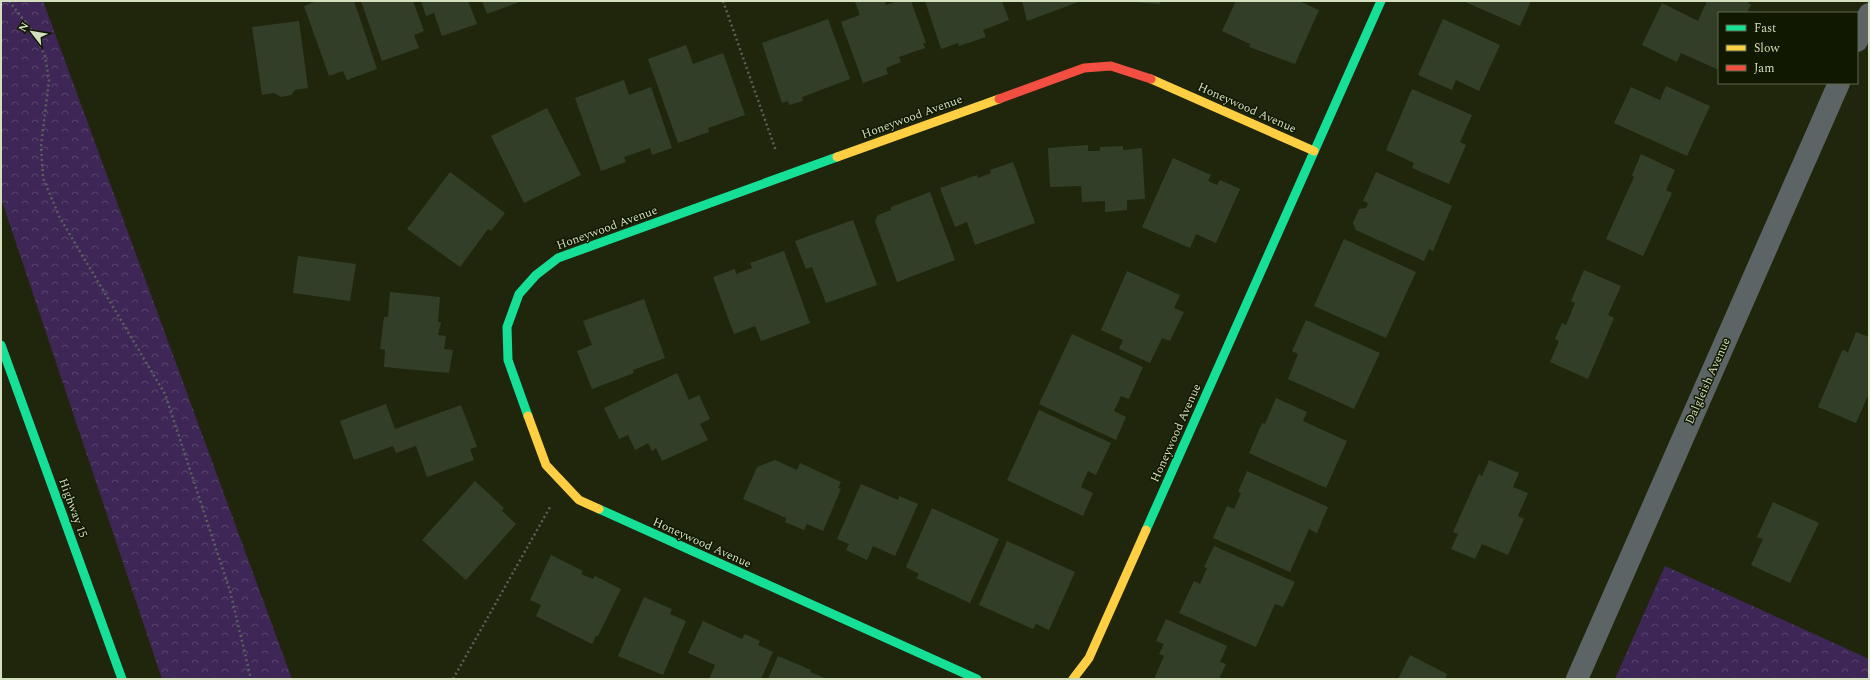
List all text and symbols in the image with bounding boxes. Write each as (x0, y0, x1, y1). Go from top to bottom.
north arrow (12, 12, 52, 52)
legend (1718, 12, 1858, 84)
text: N (14, 19, 33, 35)
text: Fast (1754, 19, 1776, 38)
text: Slow (1754, 39, 1780, 58)
text: Jam (1754, 59, 1775, 78)
street label: Honeywood Avenue (1195, 78, 1300, 138)
street label: Honeywood Avenue (859, 90, 965, 144)
street label: Honeywood Avenue (554, 201, 660, 255)
street label: Dalgleish Avenue (1680, 335, 1736, 427)
street label: Honeywood Avenue (1146, 380, 1206, 485)
street label: Highway 15 (53, 475, 93, 541)
street label: Honeywood Avenue (650, 513, 755, 573)

